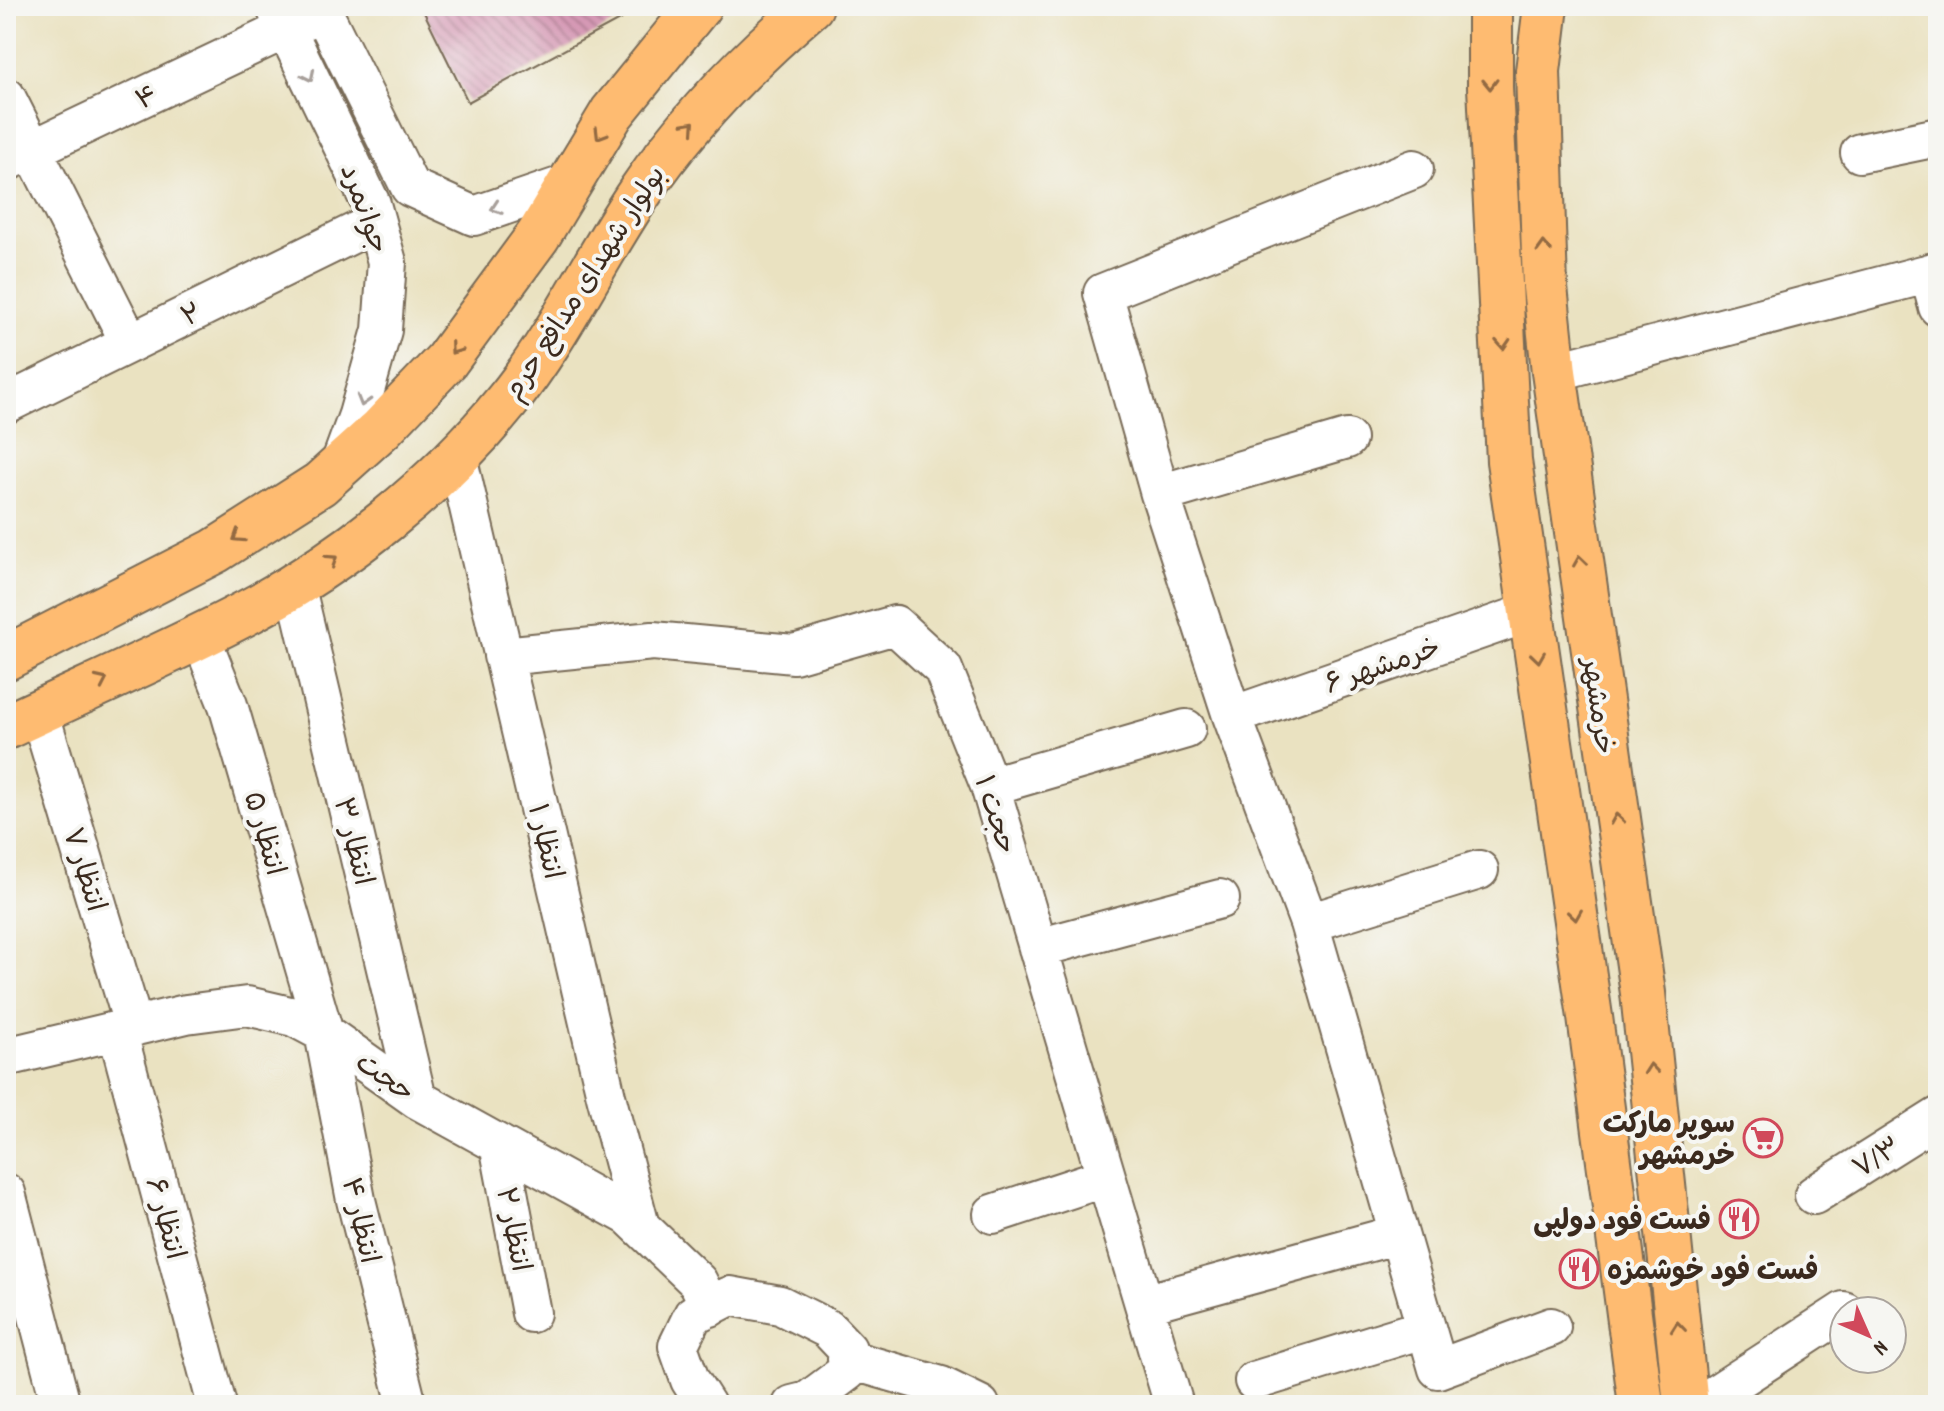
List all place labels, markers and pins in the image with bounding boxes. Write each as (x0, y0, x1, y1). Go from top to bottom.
place label: سوپر مارکت خرمشهر (1603, 1107, 1735, 1179)
supermarket icon: سوپر مارکت خرمشهر (1742, 1117, 1784, 1159)
restaurant icon: فست فود دولپی (1718, 1198, 1760, 1240)
place label: فست فود دولپی (1533, 1204, 1711, 1244)
restaurant icon: فست فود خوشمزه (1558, 1248, 1600, 1290)
place label: فست فود خوشمزه (1607, 1254, 1818, 1294)

